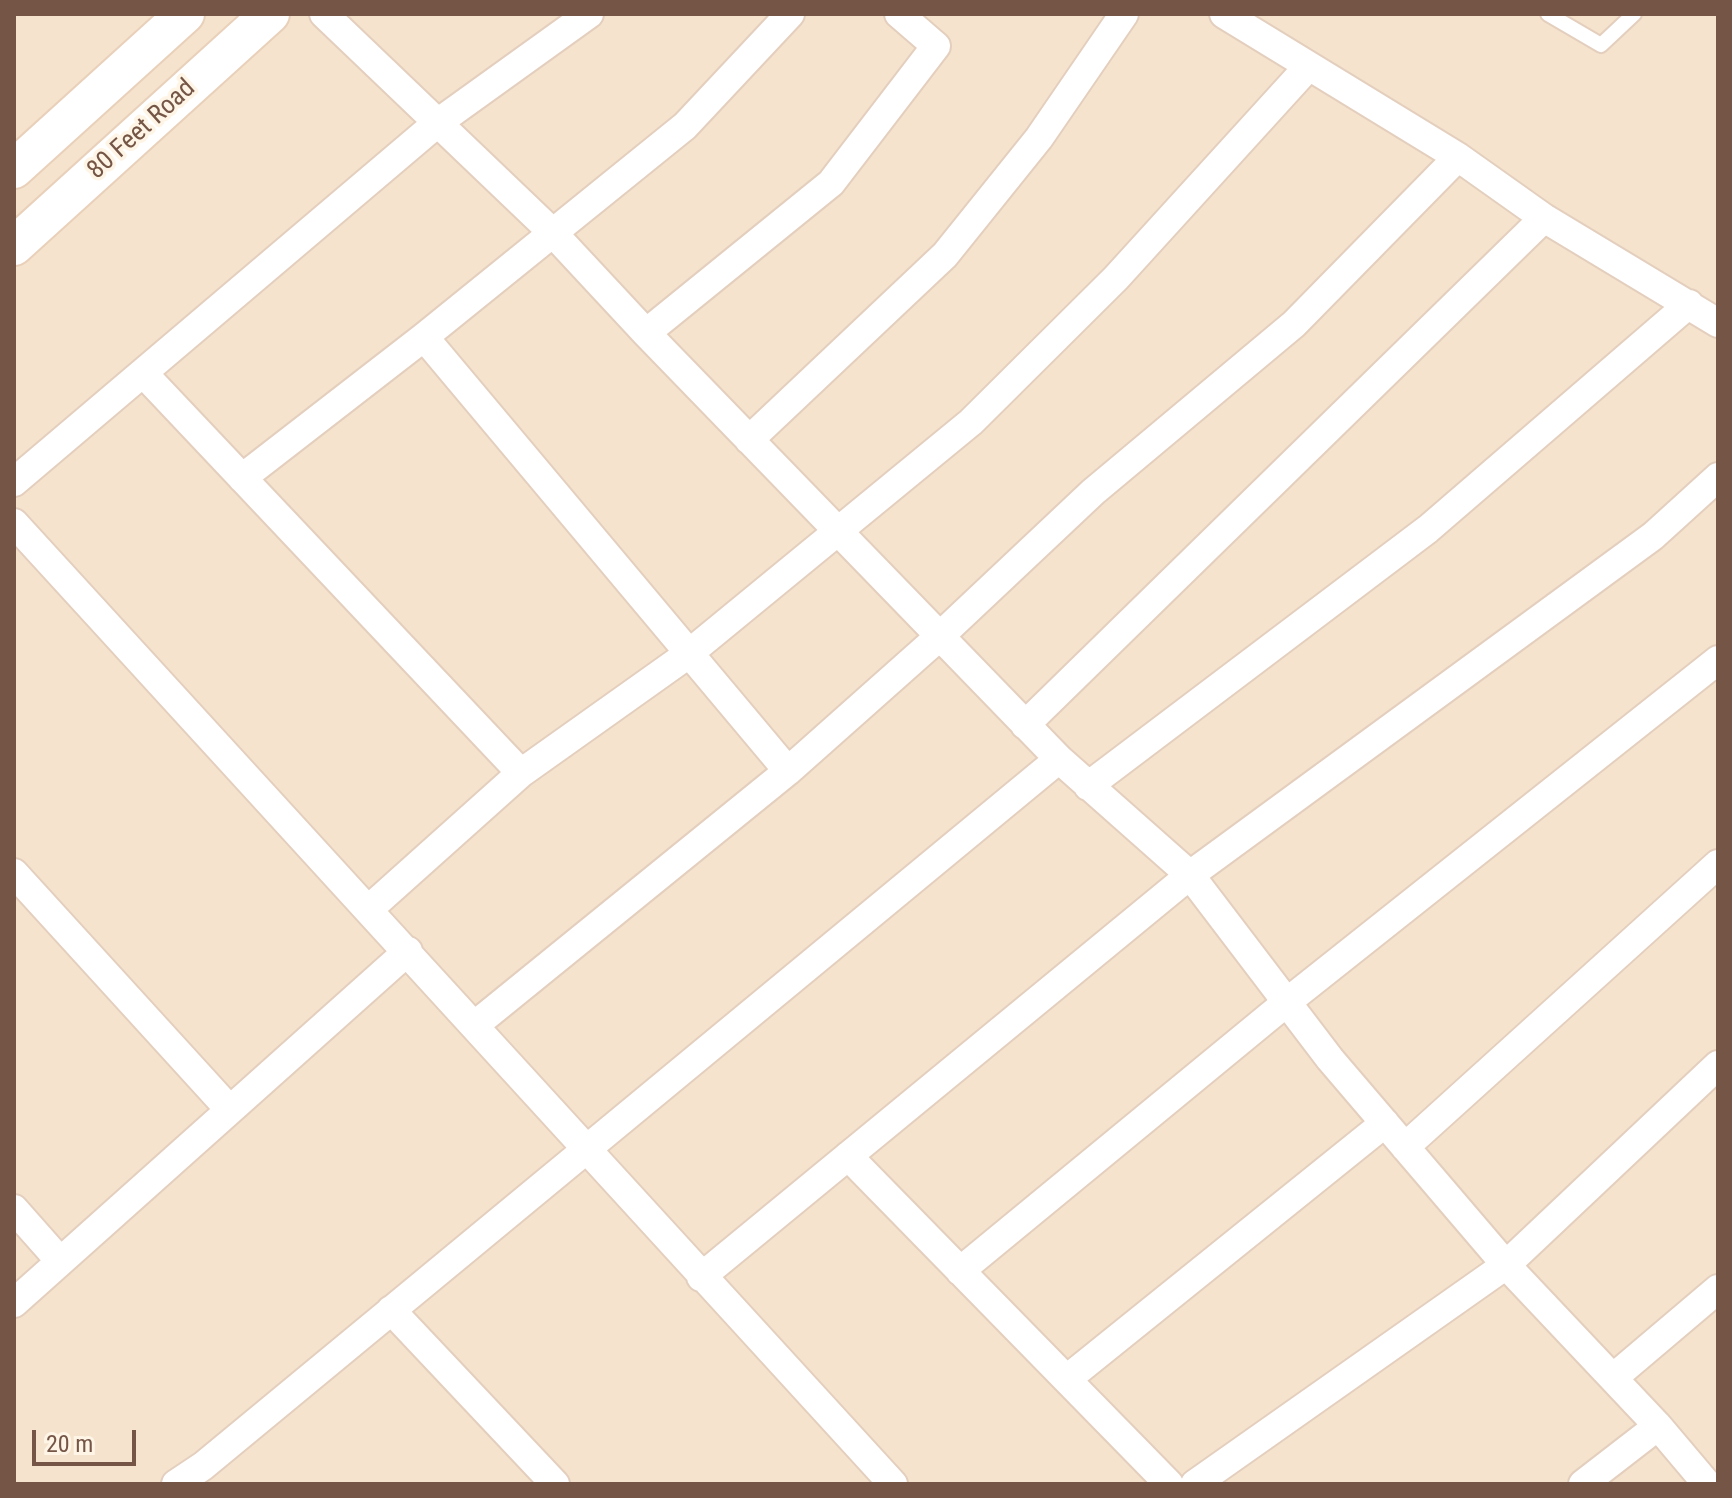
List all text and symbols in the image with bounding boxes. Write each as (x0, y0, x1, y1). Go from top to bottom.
street label: 80 Feet Road (82, 74, 202, 186)
scale bar (36, 1414, 140, 1464)
text: 20 m (46, 1430, 93, 1458)

